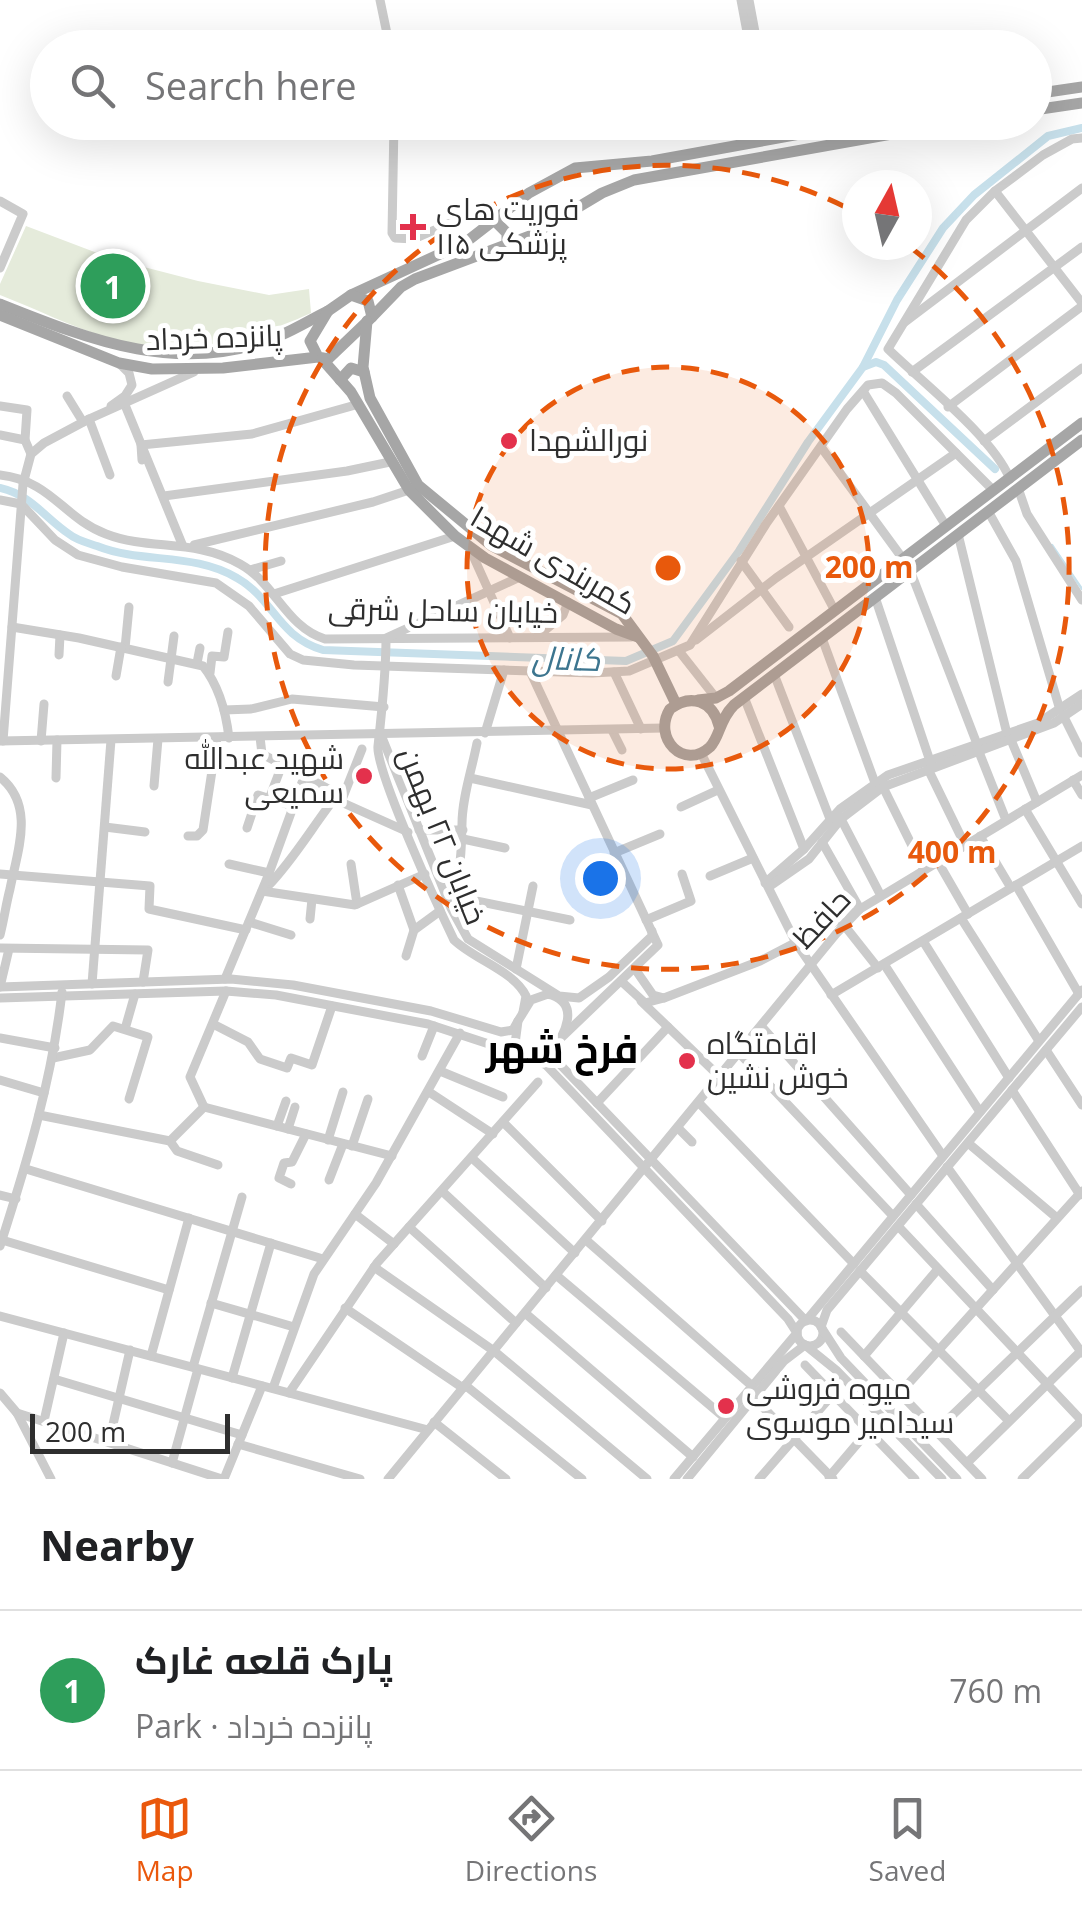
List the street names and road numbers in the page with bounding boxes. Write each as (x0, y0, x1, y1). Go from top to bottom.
street label: پانزده خرداد (145, 314, 283, 359)
street label: کمربندی شهدا (464, 496, 644, 624)
street label: خیابان ساحل شرقی (328, 587, 558, 632)
street label: خیابان ۲۲ بهمن (389, 741, 497, 930)
street label: حافظ (783, 879, 859, 957)

